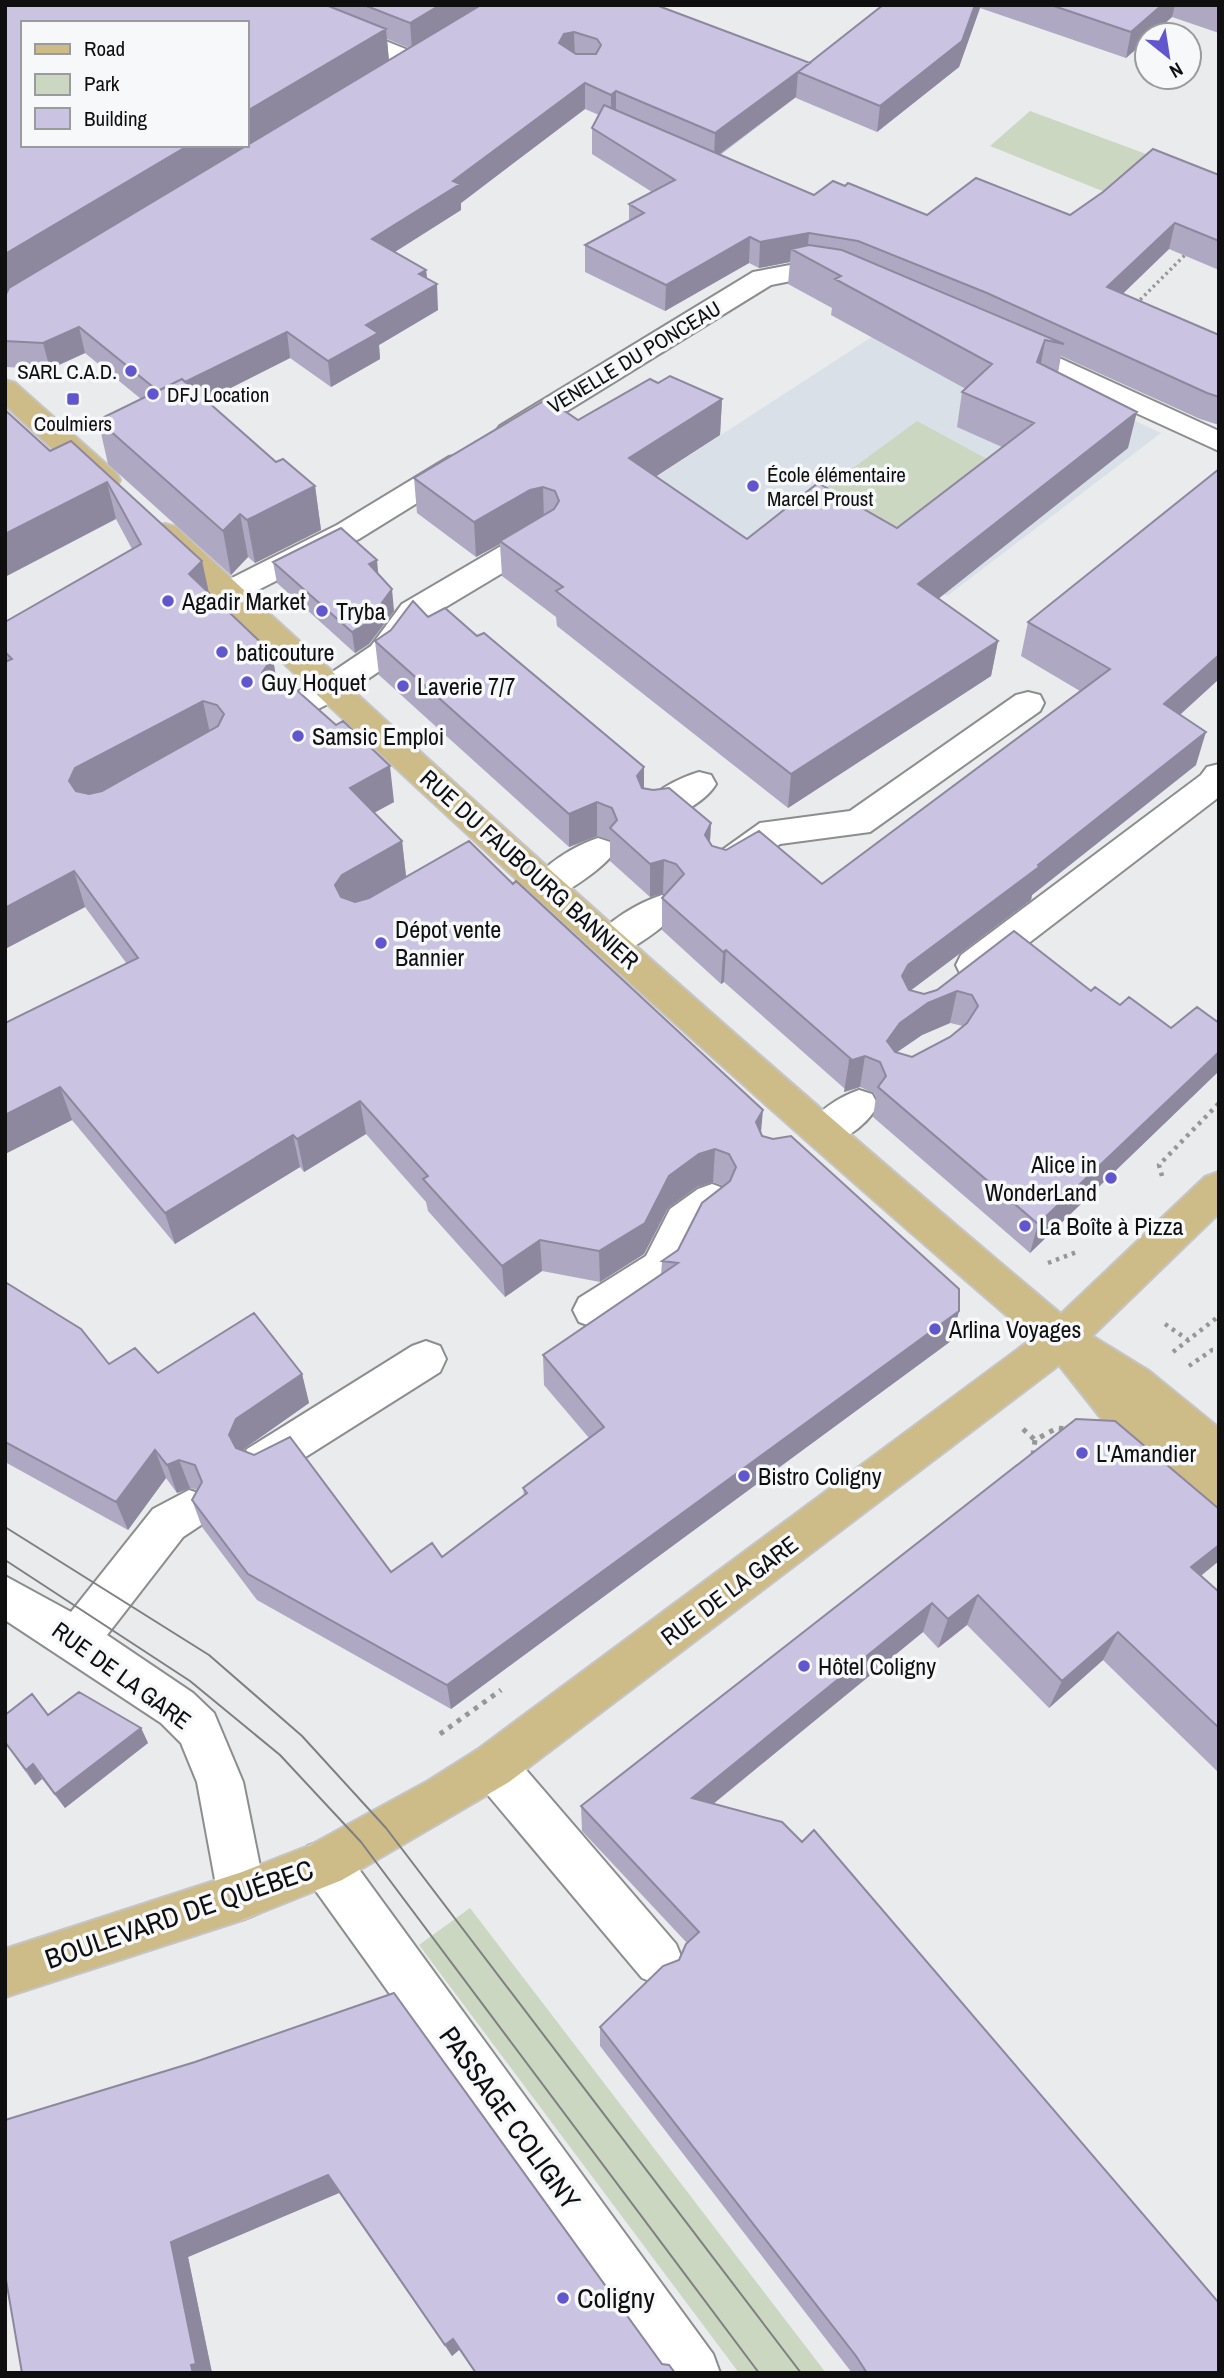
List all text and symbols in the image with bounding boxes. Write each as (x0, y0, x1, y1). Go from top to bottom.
legend (21, 21, 248, 147)
north arrow (1133, 21, 1203, 91)
text: Road (84, 34, 125, 63)
text: N (1165, 57, 1188, 85)
text: Park (84, 69, 120, 98)
text: Building (84, 104, 148, 133)
street label: VENELLE DU PONCEAU (542, 294, 726, 420)
place label: SARL C.A.D. (17, 357, 117, 386)
marker: SARL C.A.D. (123, 363, 139, 379)
place label: DFJ Location (167, 380, 269, 409)
marker: DFJ Location (145, 386, 161, 402)
marker: Coulmiers (65, 391, 81, 407)
place label: Coulmiers (34, 409, 112, 438)
place label: École élémentaire Marcel Proust (767, 460, 906, 513)
marker: École élémentaire Marcel Proust (745, 478, 761, 494)
place label: Agadir Market (181, 585, 306, 617)
marker: Agadir Market (160, 593, 176, 609)
place label: Tryba (336, 595, 386, 627)
marker: Tryba (314, 603, 330, 619)
place label: baticouture (236, 636, 334, 668)
marker: baticouture (214, 644, 230, 660)
place label: Guy Hoquet (261, 666, 367, 698)
place label: Laverie 7/7 (417, 670, 516, 702)
marker: Guy Hoquet (239, 674, 255, 690)
marker: Laverie 7/7 (395, 678, 411, 694)
place label: Samsic Emploi (312, 720, 444, 752)
marker: Samsic Emploi (290, 728, 306, 744)
street label: RUE DU FAUBOURG BANNIER (414, 762, 646, 976)
place label: Dépot vente Bannier (395, 913, 501, 973)
marker: Dépot vente Bannier (373, 935, 389, 951)
place label: Alice in WonderLand (985, 1148, 1097, 1208)
marker: Alice in WonderLand (1103, 1170, 1119, 1186)
place label: La Boîte à Pizza (1039, 1210, 1183, 1242)
marker: La Boîte à Pizza (1017, 1218, 1033, 1234)
place label: Arlina Voyages (948, 1313, 1081, 1345)
marker: Arlina Voyages (927, 1321, 943, 1337)
place label: L'Amandier (1096, 1437, 1196, 1469)
marker: L'Amandier (1074, 1445, 1090, 1461)
place label: Bistro Coligny (758, 1460, 882, 1492)
marker: Bistro Coligny (736, 1468, 752, 1484)
street label: RUE DE LA GARE (654, 1528, 804, 1652)
street label: RUE DE LA GARE (46, 1614, 198, 1736)
place label: Hôtel Coligny (818, 1650, 936, 1682)
marker: Hôtel Coligny (796, 1658, 812, 1674)
street label: BOULEVARD DE QUÉBEC (40, 1850, 318, 1978)
street label: PASSAGE COLIGNY (431, 2019, 590, 2218)
place label: Coligny (577, 2279, 655, 2317)
marker: Coligny (555, 2290, 571, 2306)

